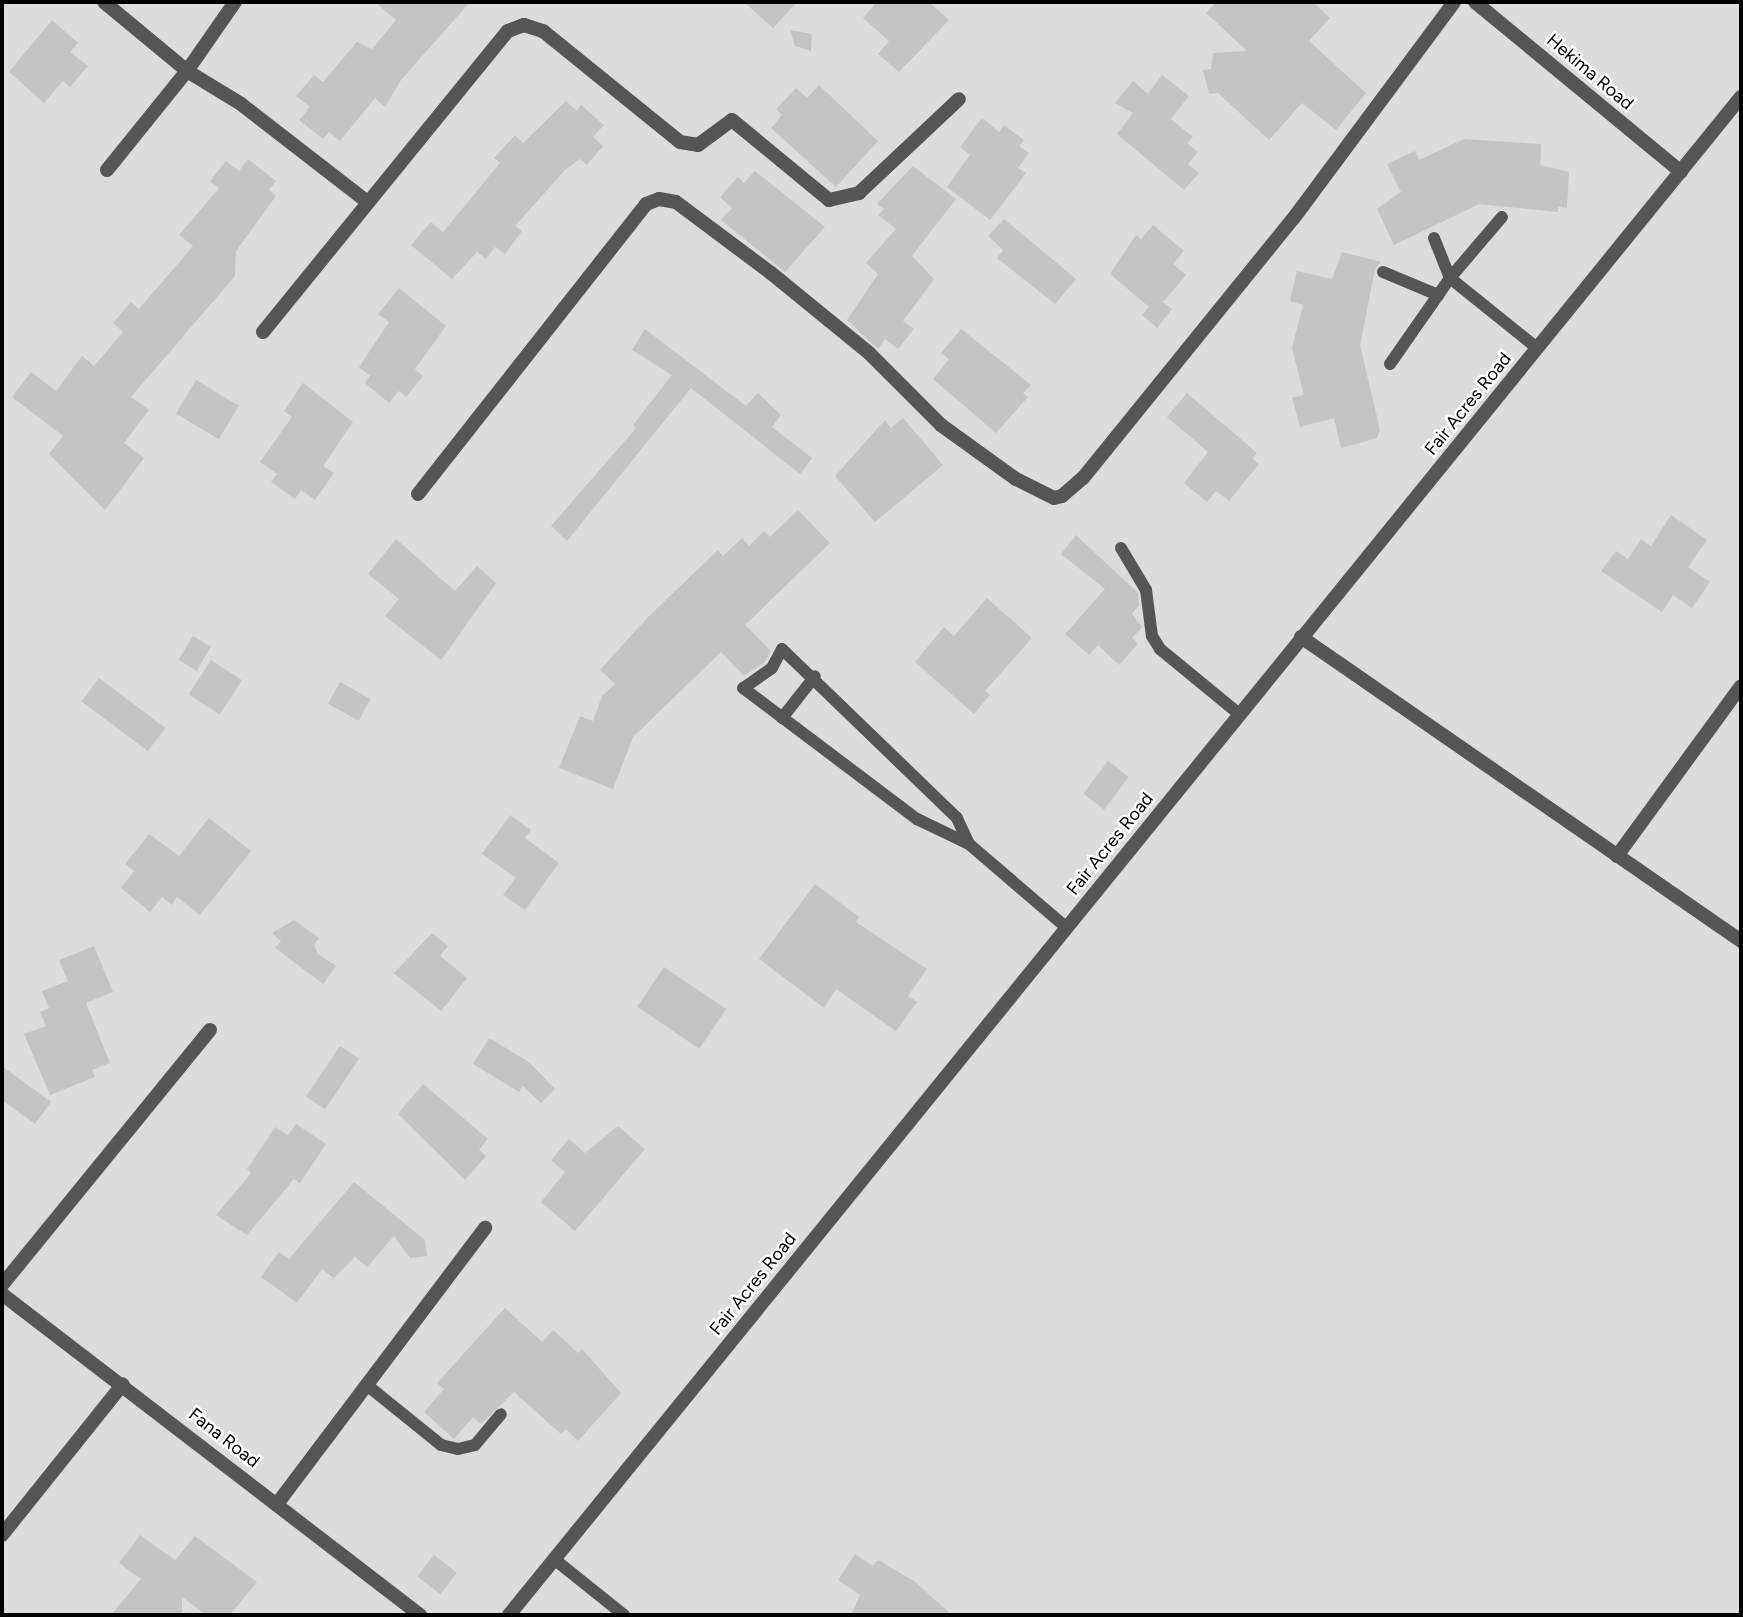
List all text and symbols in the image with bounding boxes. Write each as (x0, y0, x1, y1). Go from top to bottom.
street label: Hekima Road (1542, 29, 1638, 115)
street label: Fair Acres Road (1420, 348, 1516, 460)
street label: Fair Acres Road (1062, 788, 1158, 900)
street label: Fair Acres Road (705, 1228, 801, 1340)
street label: Fana Road (184, 1404, 264, 1472)

